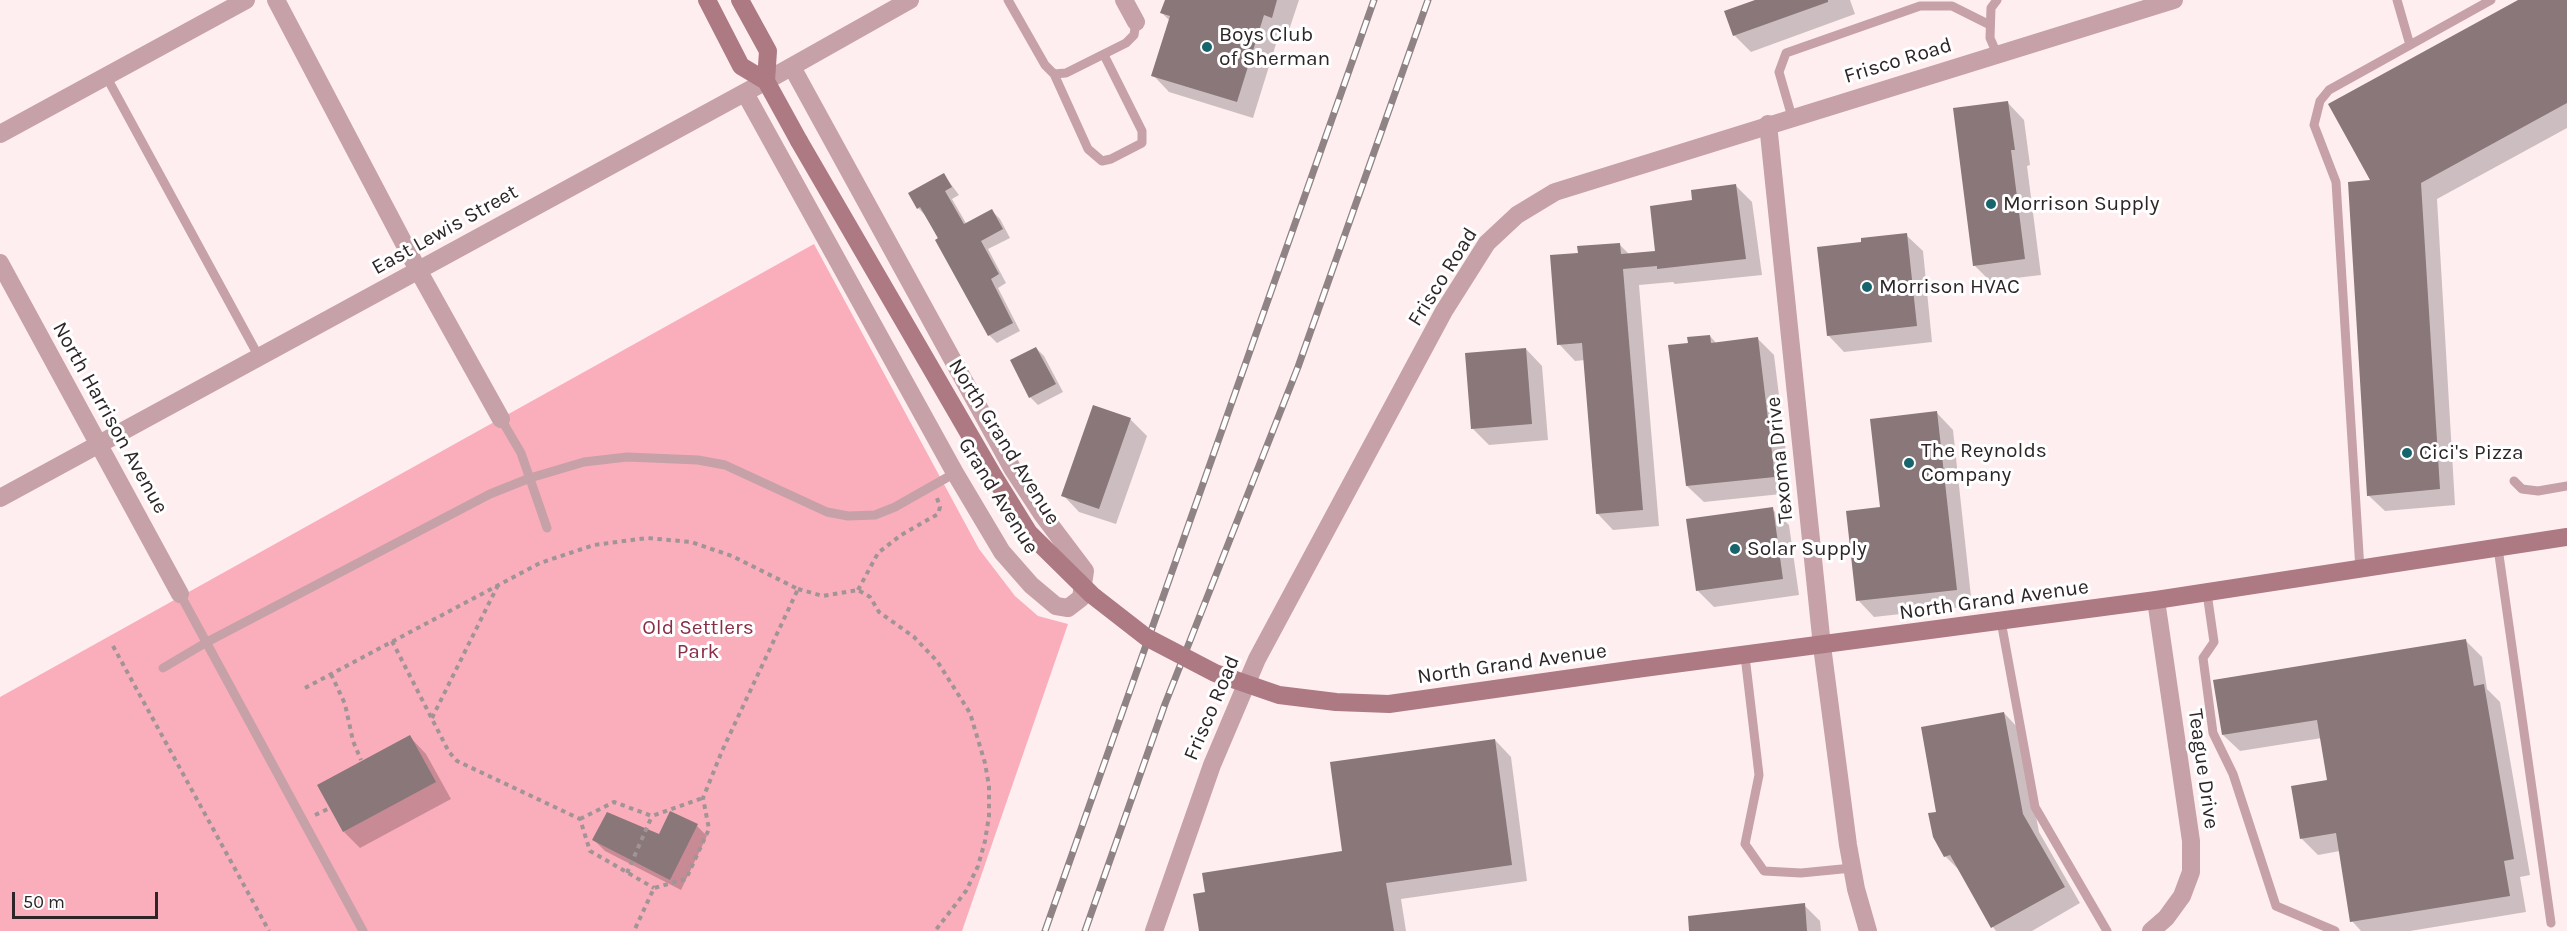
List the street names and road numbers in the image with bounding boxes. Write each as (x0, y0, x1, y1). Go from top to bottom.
street label: Frisco Road (1841, 33, 1955, 89)
street label: East Lewis Street (368, 179, 522, 281)
street label: Frisco Road (1403, 223, 1483, 331)
street label: North Harrison Avenue (47, 318, 173, 518)
street label: North Grand Avenue (943, 354, 1065, 530)
street label: Texoma Drive (1761, 395, 1799, 525)
street label: Grand Avenue (952, 433, 1044, 559)
street label: North Grand Avenue (1898, 574, 2090, 626)
street label: North Grand Avenue (1416, 638, 1608, 690)
street label: Frisco Road (1179, 652, 1245, 764)
street label: Teague Drive (2182, 708, 2224, 830)

